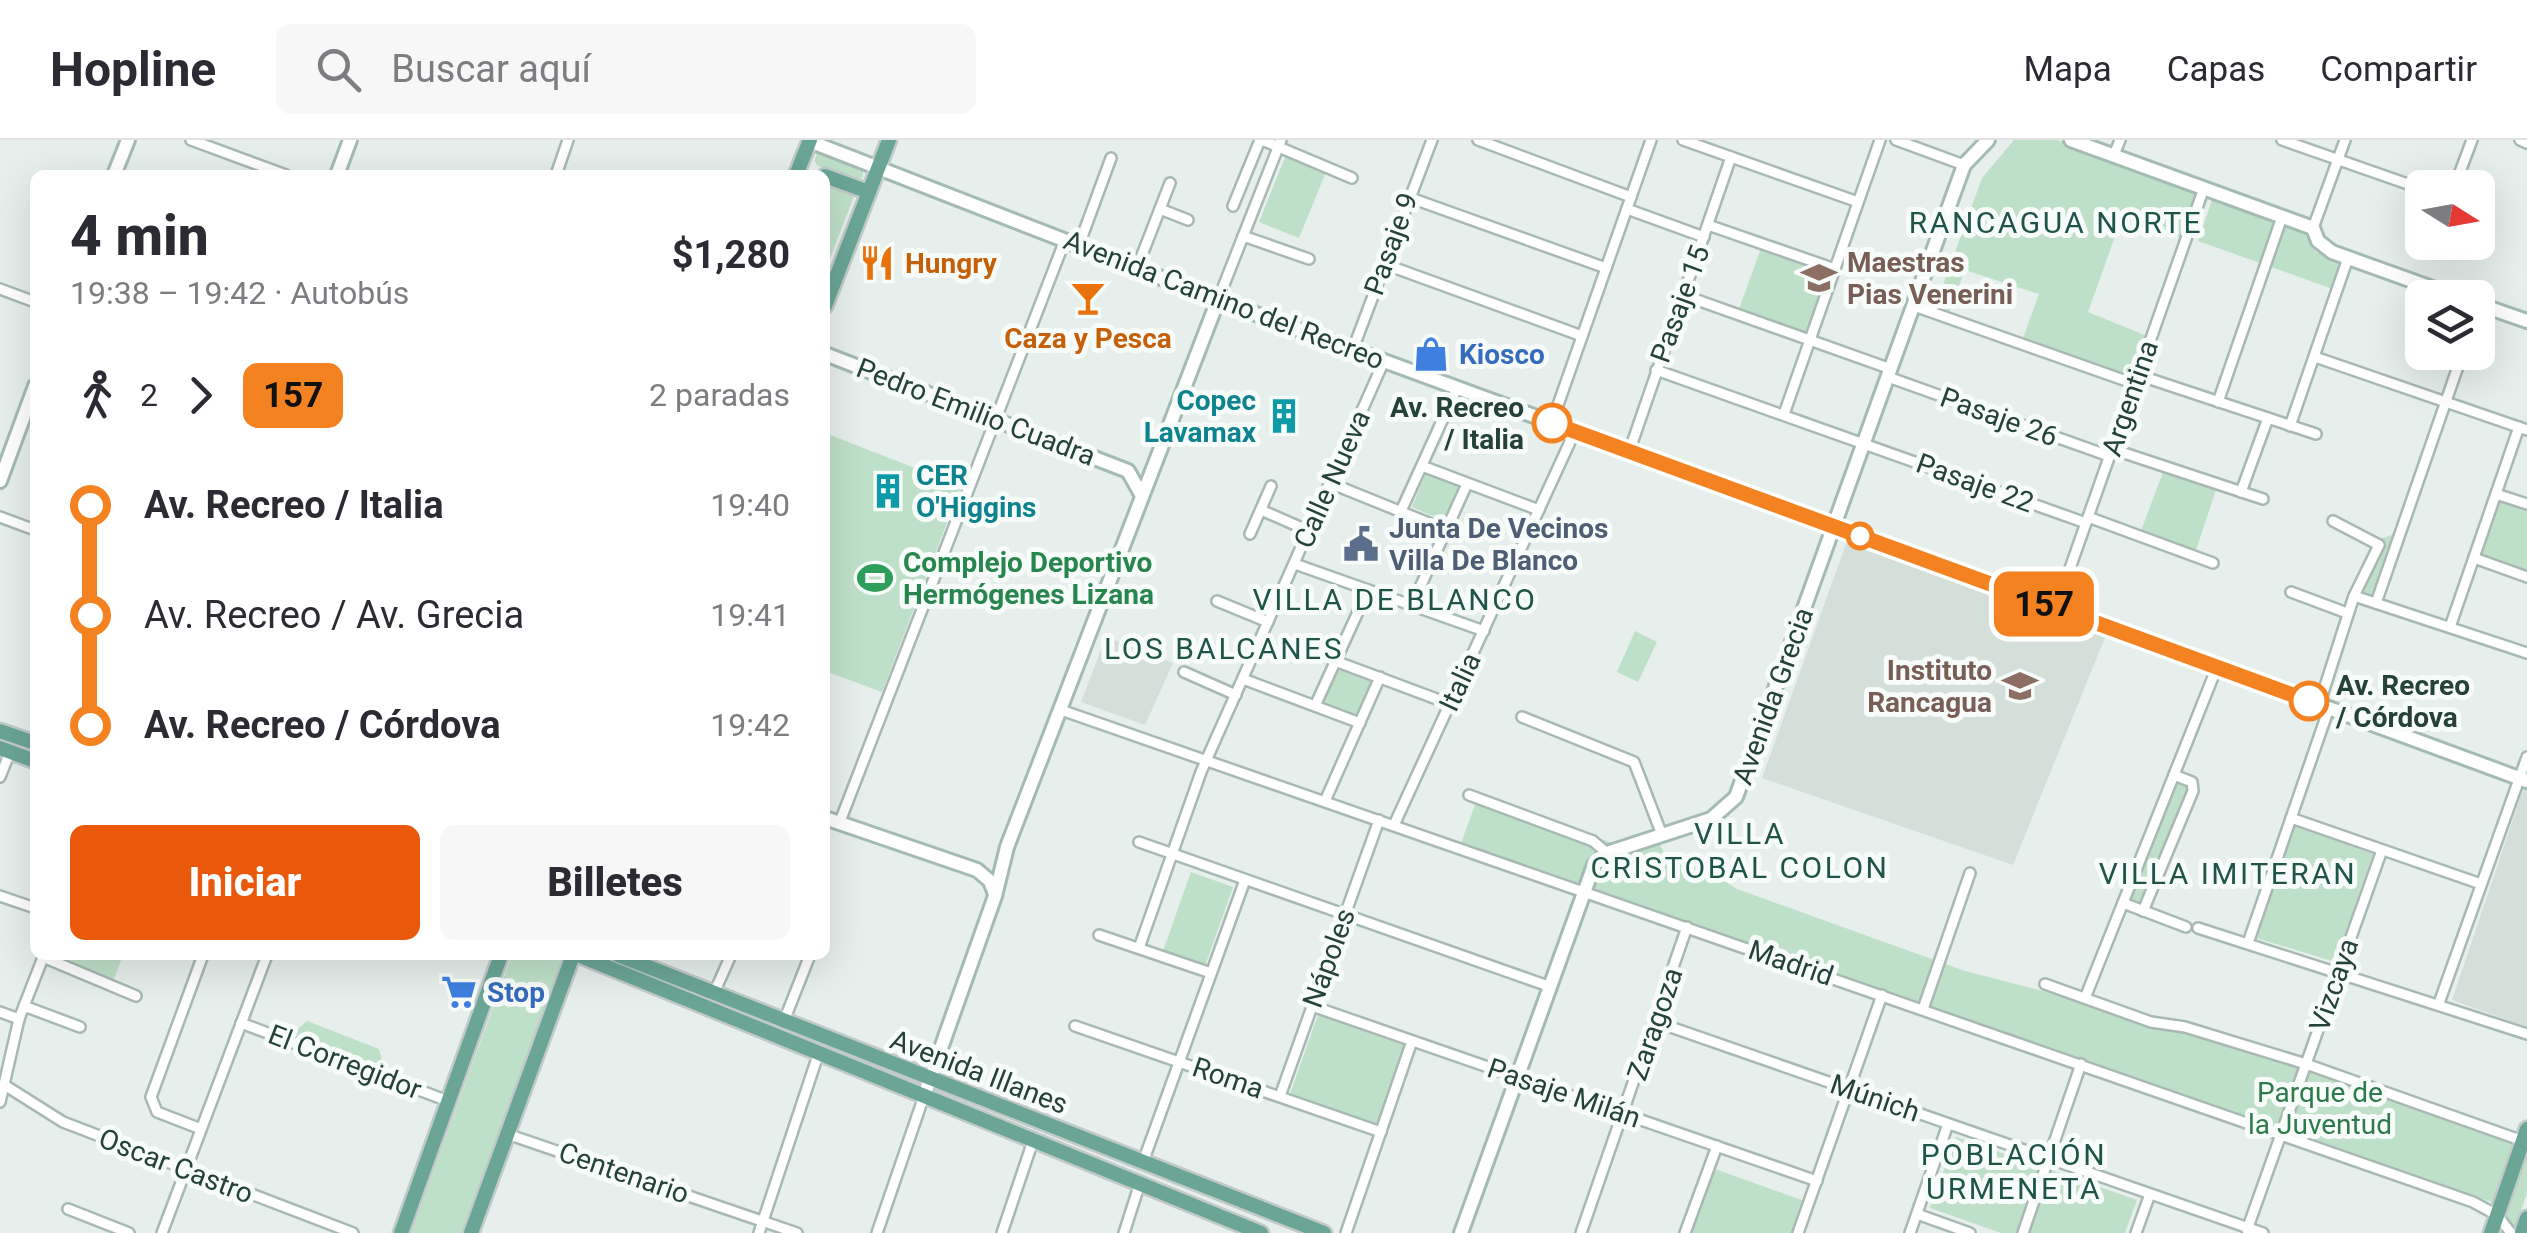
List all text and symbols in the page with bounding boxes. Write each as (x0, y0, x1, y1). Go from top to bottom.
search box (276, 24, 976, 114)
text: Hopline (50, 41, 216, 98)
icon: search (311, 42, 366, 97)
text: Buscar aquí (391, 47, 591, 91)
text: Mapa (2023, 49, 2112, 90)
text: Capas (2167, 49, 2265, 90)
text: Compartir (2320, 49, 2477, 90)
north arrow (2405, 170, 2495, 260)
map controls (2405, 170, 2495, 370)
street label: Pasaje 9 (1357, 188, 1425, 300)
text: 4 min (70, 204, 209, 268)
district label: RANCAGUA NORTE (1909, 205, 2203, 240)
street label: Avenida Camino del Recreo (1059, 224, 1389, 376)
text: $1,280 (672, 233, 790, 277)
street label: Pasaje 15 (1644, 241, 1716, 367)
restaurant icon: Hungry (858, 244, 896, 282)
place label: Maestras Pias Venerini (1847, 246, 2013, 311)
place label: Hungry (905, 247, 998, 280)
school or university icon: Maestras Pias Venerini (1800, 259, 1838, 297)
text: 19:38 – 19:42 · Autobús (70, 274, 409, 312)
bar icon: Caza y Pesca (1069, 279, 1107, 317)
button: layers (2405, 280, 2495, 370)
place label: Caza y Pesca (1004, 322, 1172, 355)
shop icon: Kiosco (1412, 335, 1450, 373)
street label: Argentina (2095, 336, 2165, 460)
place label: Kiosco (1459, 338, 1545, 371)
street label: Pedro Emilio Cuadra (852, 351, 1100, 473)
icon: walk (70, 368, 125, 423)
icon: forward (173, 368, 228, 423)
text: 157 (263, 375, 323, 416)
text: 2 (140, 376, 158, 414)
text: 2 paradas (649, 376, 790, 414)
street label: Pasaje 26 (1936, 381, 2062, 453)
place label: Copec Lavamax (1144, 384, 1257, 449)
place label: Av. Recreo / Italia (1390, 391, 1524, 456)
building icon: Copec Lavamax (1265, 397, 1303, 435)
marker: Av. Recreo / Italia (1533, 404, 1571, 442)
street label: Calle Nueva (1287, 405, 1377, 553)
street label: Pasaje 22 (1912, 447, 2038, 519)
place label: CER O'Higgins (916, 459, 1036, 524)
building icon: CER O'Higgins (869, 472, 907, 510)
text: Av. Recreo / Italia (144, 483, 444, 527)
text: 19:40 (710, 486, 790, 524)
place label: Junta De Vecinos Villa De Blanco (1389, 512, 1608, 577)
unlabelled marker (1847, 523, 1873, 549)
public building icon: Junta De Vecinos Villa De Blanco (1342, 525, 1380, 563)
place label: Complejo Deportivo Hermógenes Lizana (903, 546, 1154, 611)
sports icon: Complejo Deportivo Hermógenes Lizana (856, 559, 894, 597)
line badge: 157 (1986, 572, 2102, 636)
district label: VILLA DE BLANCO (1253, 582, 1537, 617)
text: 157 (2014, 584, 2074, 625)
text: Av. Recreo / Av. Grecia (144, 593, 524, 637)
text: 19:41 (710, 596, 790, 634)
street label: Avenida Grecia (1726, 603, 1820, 789)
district label: LOS BALCANES (1104, 631, 1344, 666)
street label: Italia (1432, 647, 1488, 717)
place label: Instituto Rancagua (1867, 654, 1992, 719)
school or university icon: Instituto Rancagua (2001, 667, 2039, 705)
place label: Av. Recreo / Córdova (2335, 669, 2470, 734)
marker: Av. Recreo / Córdova (2290, 682, 2328, 720)
text: Av. Recreo / Córdova (144, 703, 501, 747)
text: 19:42 (710, 706, 790, 744)
district label: VILLA CRISTOBAL COLON (1591, 816, 1889, 885)
button: Iniciar (70, 825, 420, 940)
button: Billetes (440, 825, 790, 940)
district label: VILLA IMITERAN (2099, 856, 2357, 891)
street label: Nápoles (1296, 904, 1362, 1012)
street label: Madrid (1744, 933, 1838, 993)
street label: Vizcaya (2303, 934, 2365, 1036)
street label: Zaragoza (1620, 963, 1690, 1085)
supermarket icon: Stop (440, 973, 478, 1011)
place label: Stop (487, 976, 545, 1009)
street label: El Corregidor (264, 1018, 427, 1106)
street label: Avenida Illanes (886, 1023, 1072, 1121)
street label: Roma (1188, 1051, 1268, 1105)
street label: Pasaje Milán (1483, 1051, 1645, 1135)
street label: Múnich (1826, 1067, 1924, 1129)
park label: Parque de la Juventud (2248, 1076, 2392, 1141)
street label: Oscar Castro (94, 1122, 258, 1210)
street label: Centenario (555, 1135, 693, 1211)
district label: POBLACIÓN URMENETA (1921, 1137, 2107, 1206)

